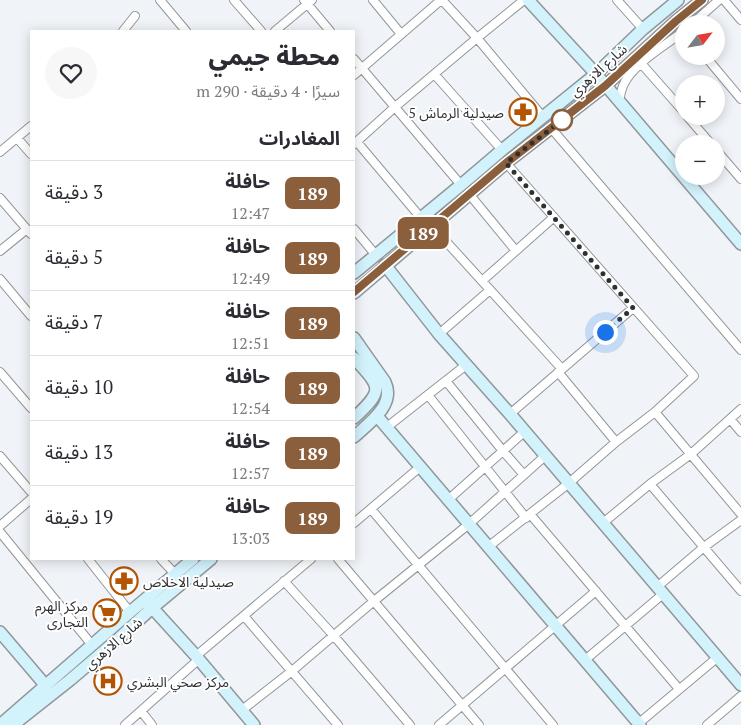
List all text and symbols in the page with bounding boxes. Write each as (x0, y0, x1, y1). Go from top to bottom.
north arrow (675, 15, 725, 65)
map controls (675, 15, 725, 185)
street label: شارع الازهري (565, 39, 632, 102)
text: محطة جيمي (209, 40, 340, 72)
button: heart (45, 47, 97, 99)
button: + (675, 75, 725, 125)
text: سيرًا · 4 دقيقة · 290 m (196, 80, 340, 102)
pharmacy icon: صيدلية الرماش 5 (508, 97, 538, 127)
place label: صيدلية الرماش 5 (408, 103, 504, 122)
unlabelled marker (551, 109, 573, 131)
text: المغادرات (259, 125, 340, 150)
button: − (675, 135, 725, 185)
text: حافلة (225, 168, 270, 193)
text: 3 دقيقة (45, 179, 103, 204)
text: 189 (297, 181, 328, 205)
text: 12:47 (231, 202, 270, 224)
line badge: 189 (394, 217, 452, 249)
text: 189 (408, 221, 438, 245)
text: حافلة (225, 233, 270, 258)
text: 5 دقيقة (45, 244, 103, 269)
text: 189 (297, 246, 328, 270)
text: 12:49 (231, 267, 270, 289)
text: حافلة (225, 298, 270, 323)
text: 7 دقيقة (45, 309, 103, 334)
text: 189 (297, 311, 328, 335)
your location (593, 320, 618, 345)
text: 12:51 (231, 332, 270, 354)
text: حافلة (225, 363, 270, 388)
text: 10 دقيقة (45, 374, 113, 399)
text: 189 (297, 376, 328, 400)
text: 12:54 (231, 397, 270, 419)
text: حافلة (225, 428, 270, 453)
text: 13 دقيقة (45, 439, 113, 464)
text: 189 (297, 441, 328, 465)
text: 12:57 (231, 462, 270, 484)
text: حافلة (225, 493, 270, 518)
text: 19 دقيقة (45, 504, 113, 529)
text: 189 (297, 506, 328, 530)
text: 13:03 (231, 527, 270, 549)
pharmacy icon: صيدلية الاخلاص (109, 566, 139, 596)
place label: صيدلية الاخلاص (143, 572, 234, 591)
place label: مركز الهرم التجارى (35, 596, 88, 631)
supermarket icon: مركز الهرم التجارى (92, 598, 122, 628)
street label: شارع الازهري (80, 613, 148, 675)
hospital icon: مركز صحي البشري (93, 666, 123, 696)
place label: مركز صحي البشري (127, 672, 229, 693)

